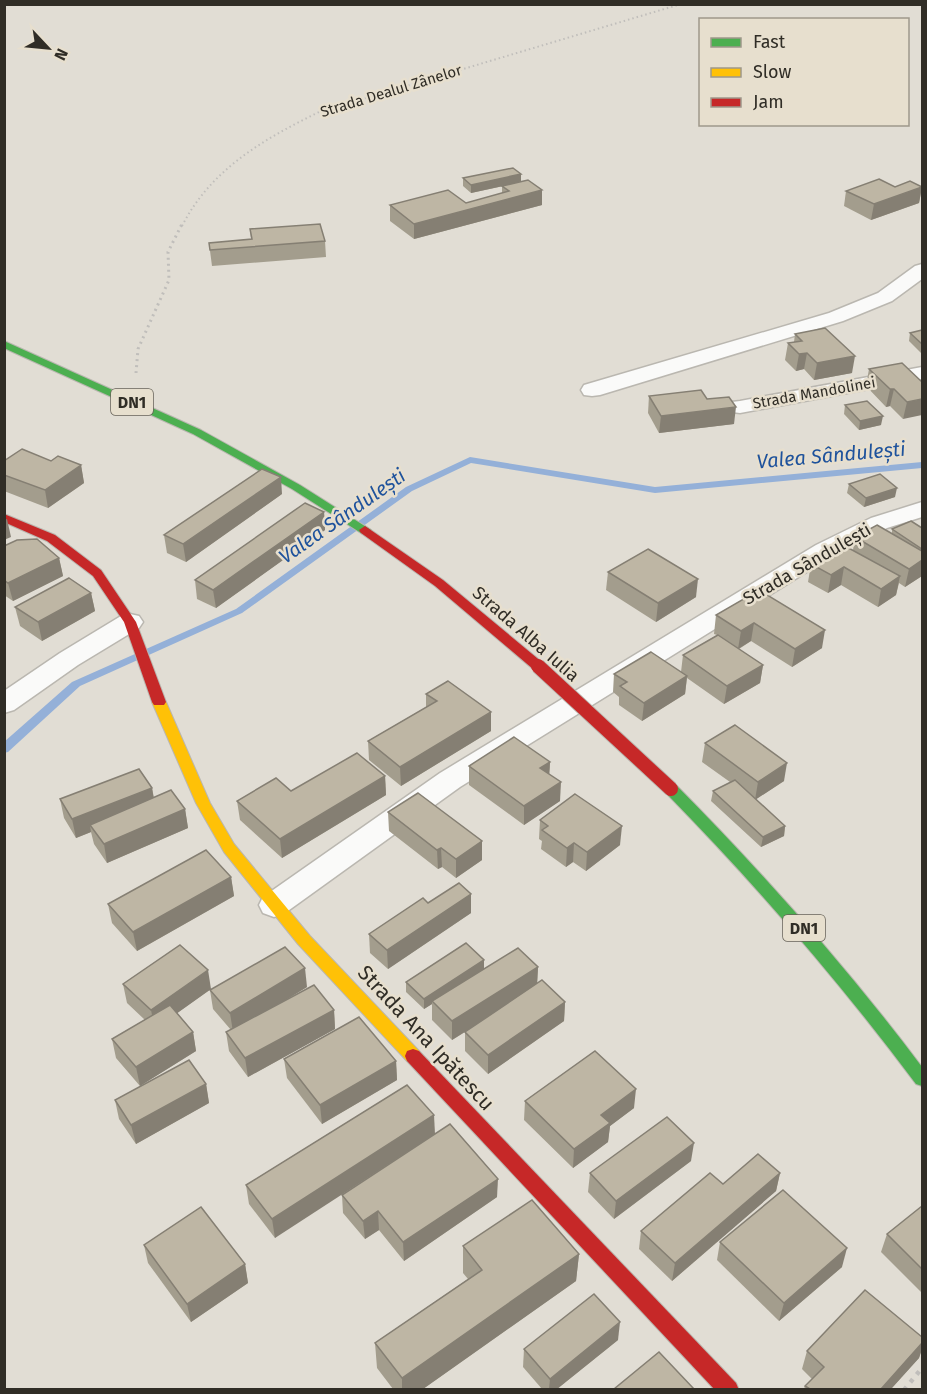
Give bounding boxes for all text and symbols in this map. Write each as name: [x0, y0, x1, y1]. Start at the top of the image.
north arrow: [18, 18, 78, 78]
legend: [699, 18, 909, 126]
text: Fast: [753, 31, 786, 53]
text: N: [50, 45, 72, 63]
street label: Strada Dealul Zânelor: [318, 61, 464, 121]
text: Slow: [753, 61, 792, 83]
text: Jam: [753, 91, 784, 113]
street label: Strada Mandolinei: [751, 373, 877, 413]
road number: DN1: [111, 389, 153, 415]
water label: Valea Sândulești: [756, 437, 907, 474]
water label: Valea Sândulești: [274, 463, 411, 569]
street label: Strada Sândulești: [739, 518, 875, 610]
street label: Strada Alba Iulia: [468, 582, 584, 686]
road number: DN1: [783, 915, 825, 941]
street label: Strada Ana Ipătescu: [352, 960, 500, 1116]

